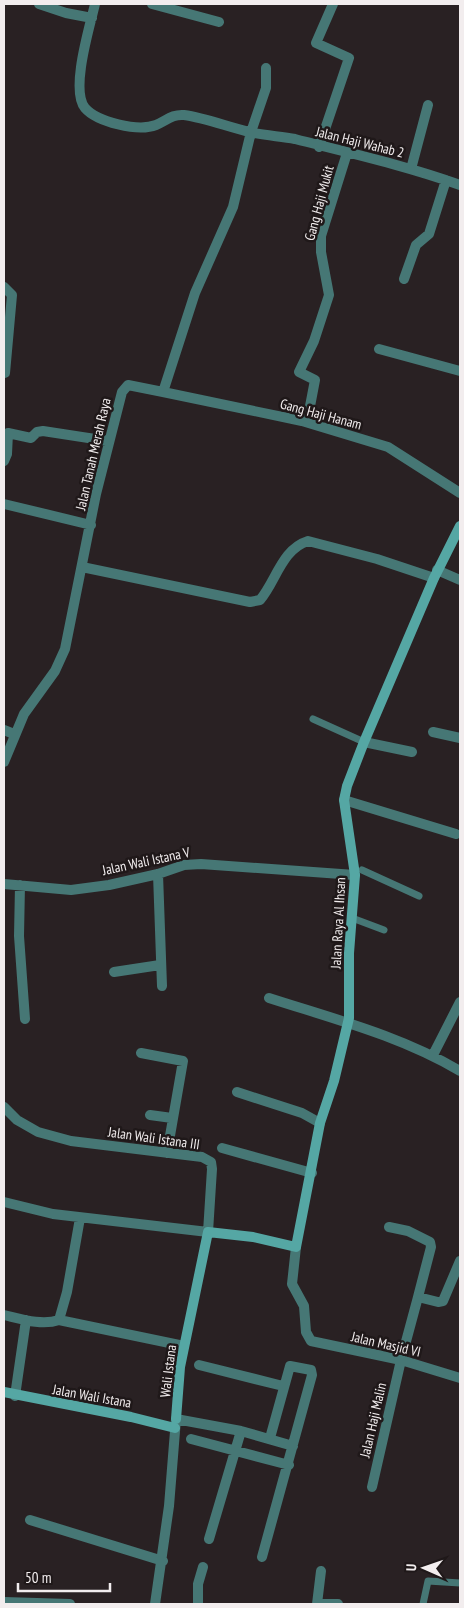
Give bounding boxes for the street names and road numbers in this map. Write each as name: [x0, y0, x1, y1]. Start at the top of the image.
street label: Jalan Haji Wahab 2: [313, 122, 406, 162]
street label: Gang Haji Mukit: [300, 163, 338, 243]
street label: Gang Haji Hanam: [278, 394, 364, 434]
street label: Jalan Tanah Merah Raya: [71, 396, 115, 513]
street label: Jalan Wali Istana V: [100, 843, 192, 879]
street label: Jalan Raya Al Ihsan: [327, 877, 349, 970]
street label: Jalan Wali Istana III: [106, 1123, 201, 1153]
street label: Jalan Masjid VI: [349, 1327, 422, 1361]
street label: Wali Istana: [156, 1344, 180, 1398]
street label: Jalan Wali Istana: [50, 1380, 133, 1412]
street label: Jalan Haji Malin: [355, 1381, 390, 1460]

